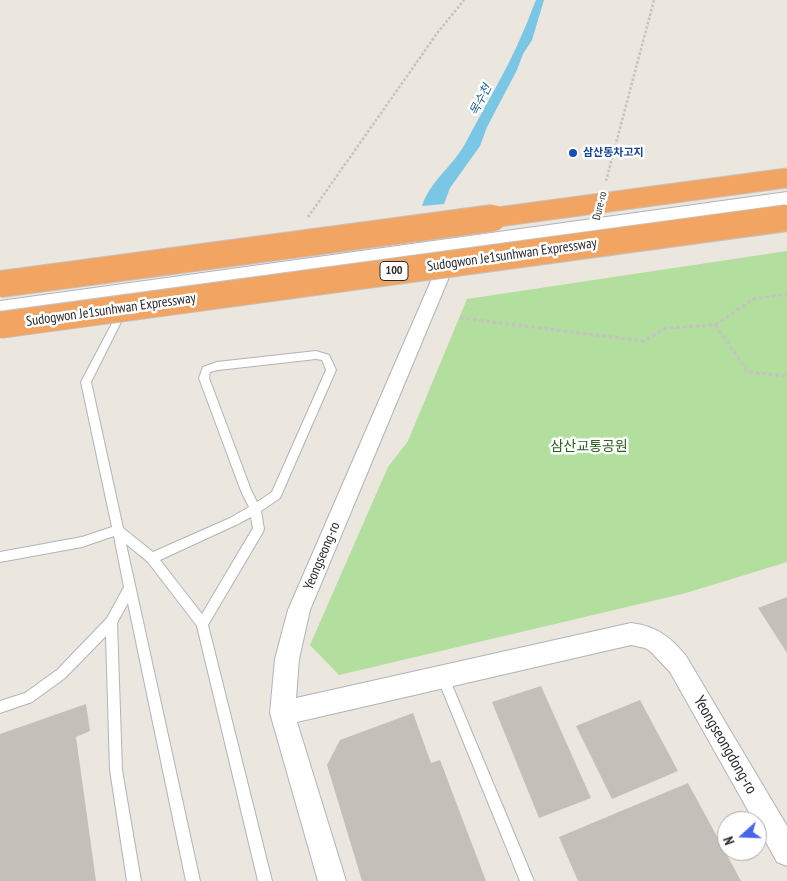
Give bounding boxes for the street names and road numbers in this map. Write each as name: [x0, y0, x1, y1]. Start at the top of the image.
street label: Dure-ro: [590, 190, 610, 222]
street label: Sudogwon Je1sunhwan Expressway: [426, 235, 598, 275]
road number: 100: [380, 262, 408, 280]
street label: Sudogwon Je1sunhwan Expressway: [25, 290, 197, 330]
street label: Yeongseong-ro: [300, 520, 344, 592]
street label: Yeongseongdong-ro: [689, 693, 761, 797]

